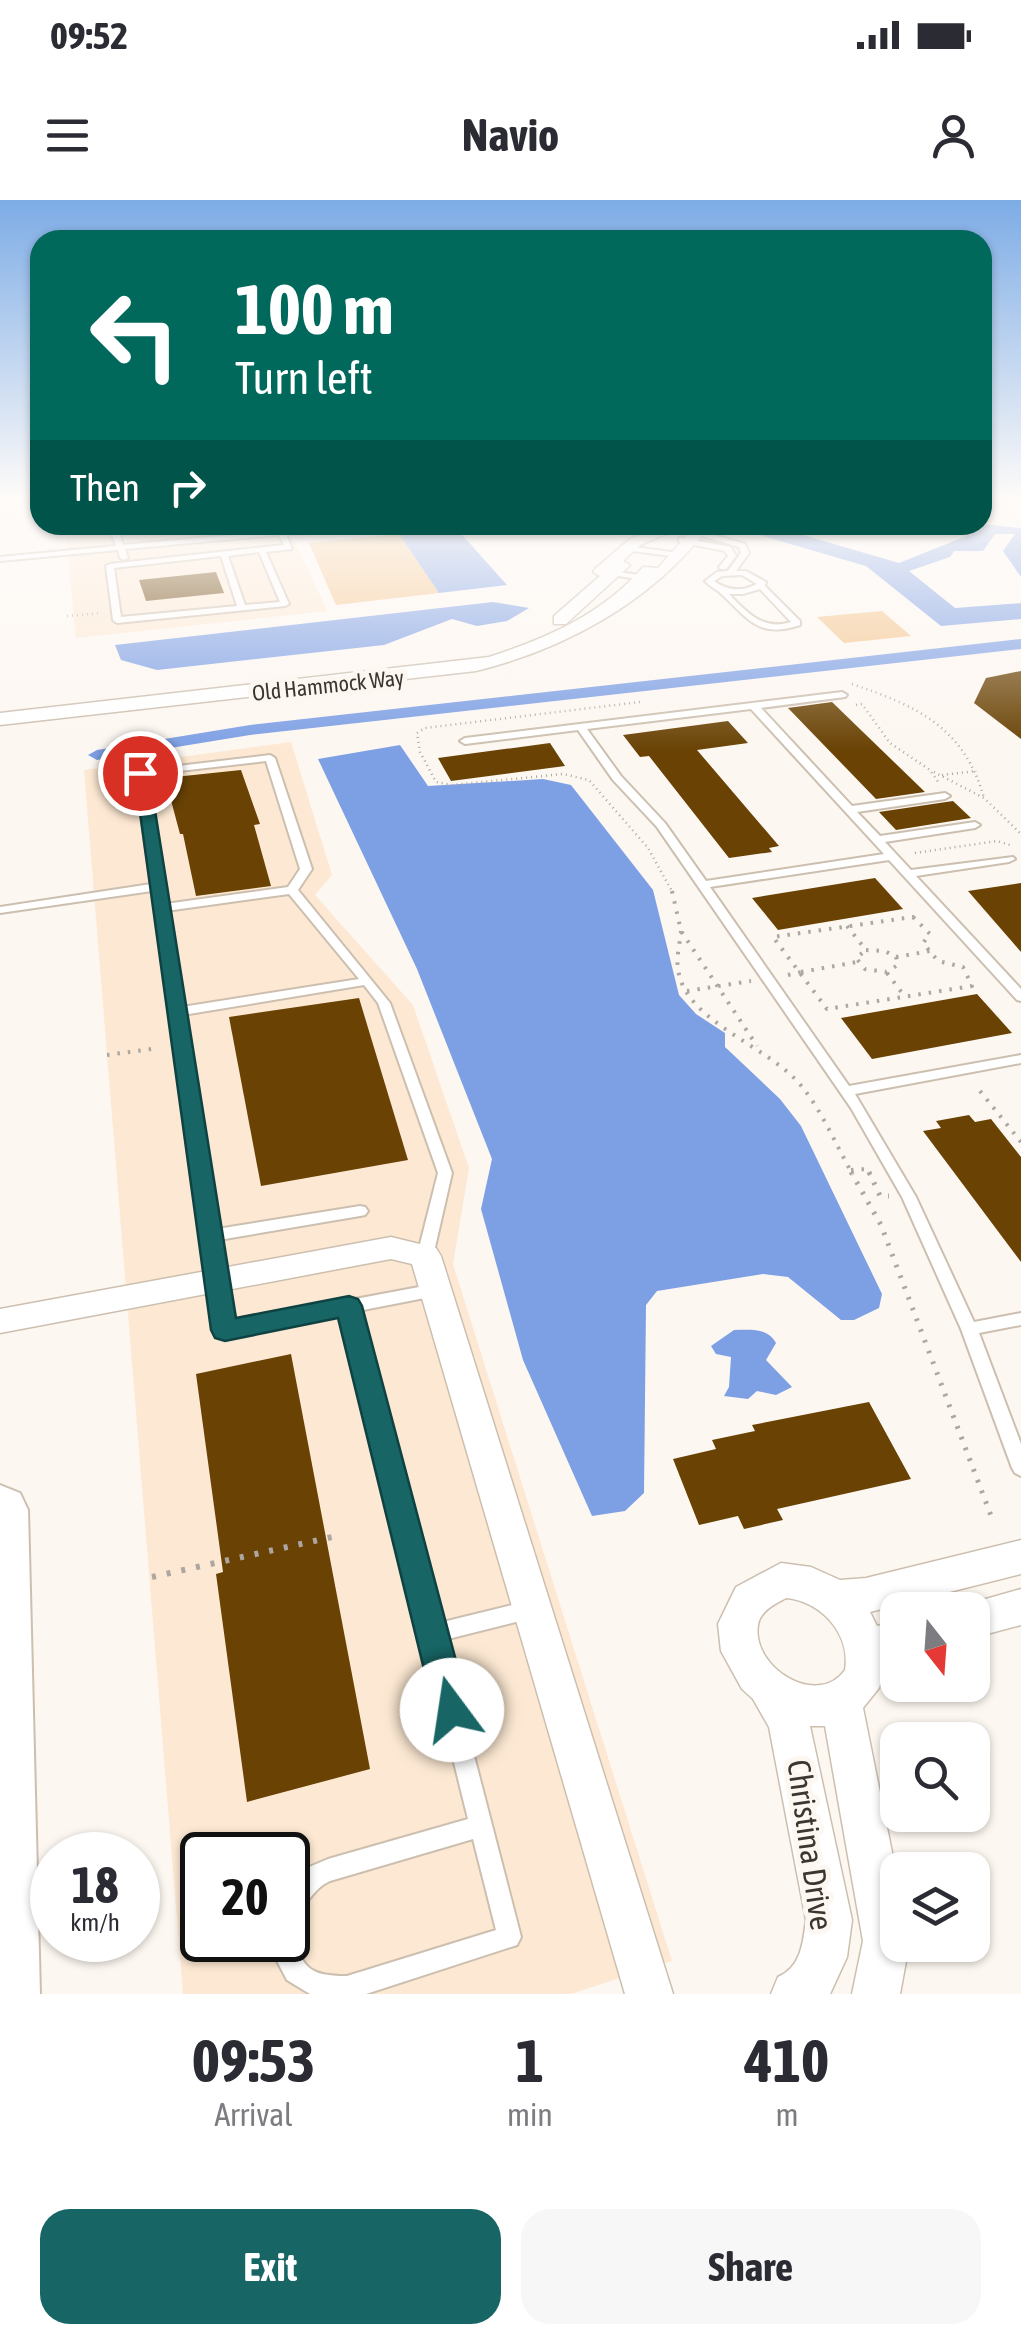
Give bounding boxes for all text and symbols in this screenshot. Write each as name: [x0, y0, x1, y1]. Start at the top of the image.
text: 09:52: [50, 14, 128, 57]
icon: menu: [40, 108, 95, 163]
icon: person: [926, 108, 981, 163]
text: Navio: [462, 109, 559, 161]
text: 100 m: [235, 269, 394, 349]
icon: left: [70, 270, 200, 400]
text: Turn left: [235, 352, 373, 404]
icon: right: [160, 460, 215, 515]
text: Then: [70, 466, 140, 509]
street label: Old Hammock Way: [251, 664, 405, 706]
pin: [98, 731, 183, 816]
icon: arrive: [113, 746, 168, 801]
north arrow: [880, 1592, 990, 1702]
map controls: [880, 1592, 990, 1962]
position arrow: [400, 1658, 504, 1762]
button: search: [880, 1722, 990, 1832]
street label: Christina Drive: [780, 1757, 841, 1932]
speed limit sign: 20: [180, 1832, 310, 1962]
button: layers: [880, 1852, 990, 1962]
text: 18: [71, 1856, 118, 1914]
text: km/h: [70, 1908, 120, 1936]
text: 09:53: [192, 2026, 315, 2095]
text: 1: [516, 2026, 544, 2095]
text: 410: [745, 2026, 829, 2095]
text: Arrival: [214, 2096, 293, 2133]
text: min: [507, 2096, 553, 2133]
text: m: [775, 2096, 798, 2133]
button: Exit: [40, 2209, 501, 2324]
button: Share: [521, 2209, 981, 2324]

